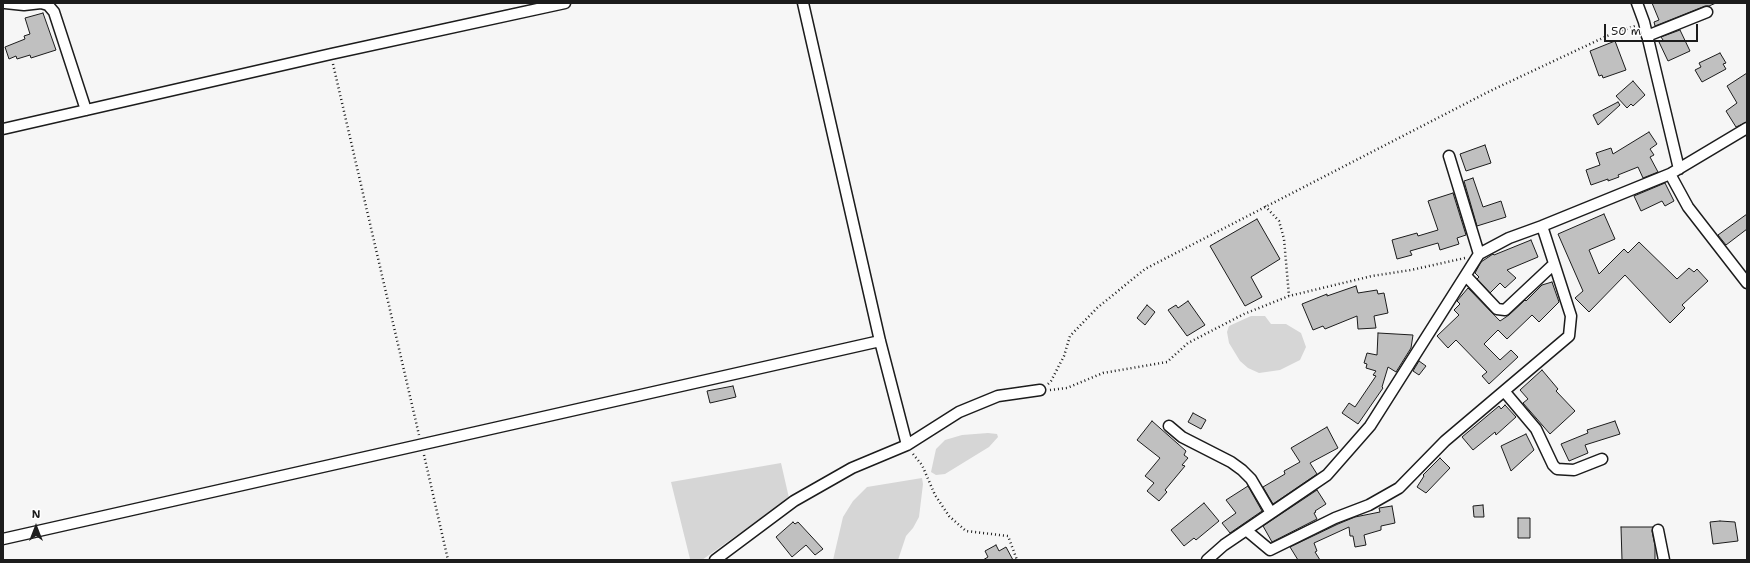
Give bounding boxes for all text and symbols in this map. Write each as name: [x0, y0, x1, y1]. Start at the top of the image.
scale bar: [1606, 16, 1700, 42]
text: 50 m: [1611, 23, 1641, 39]
north arrow: [16, 507, 56, 547]
text: N: [32, 507, 40, 522]

